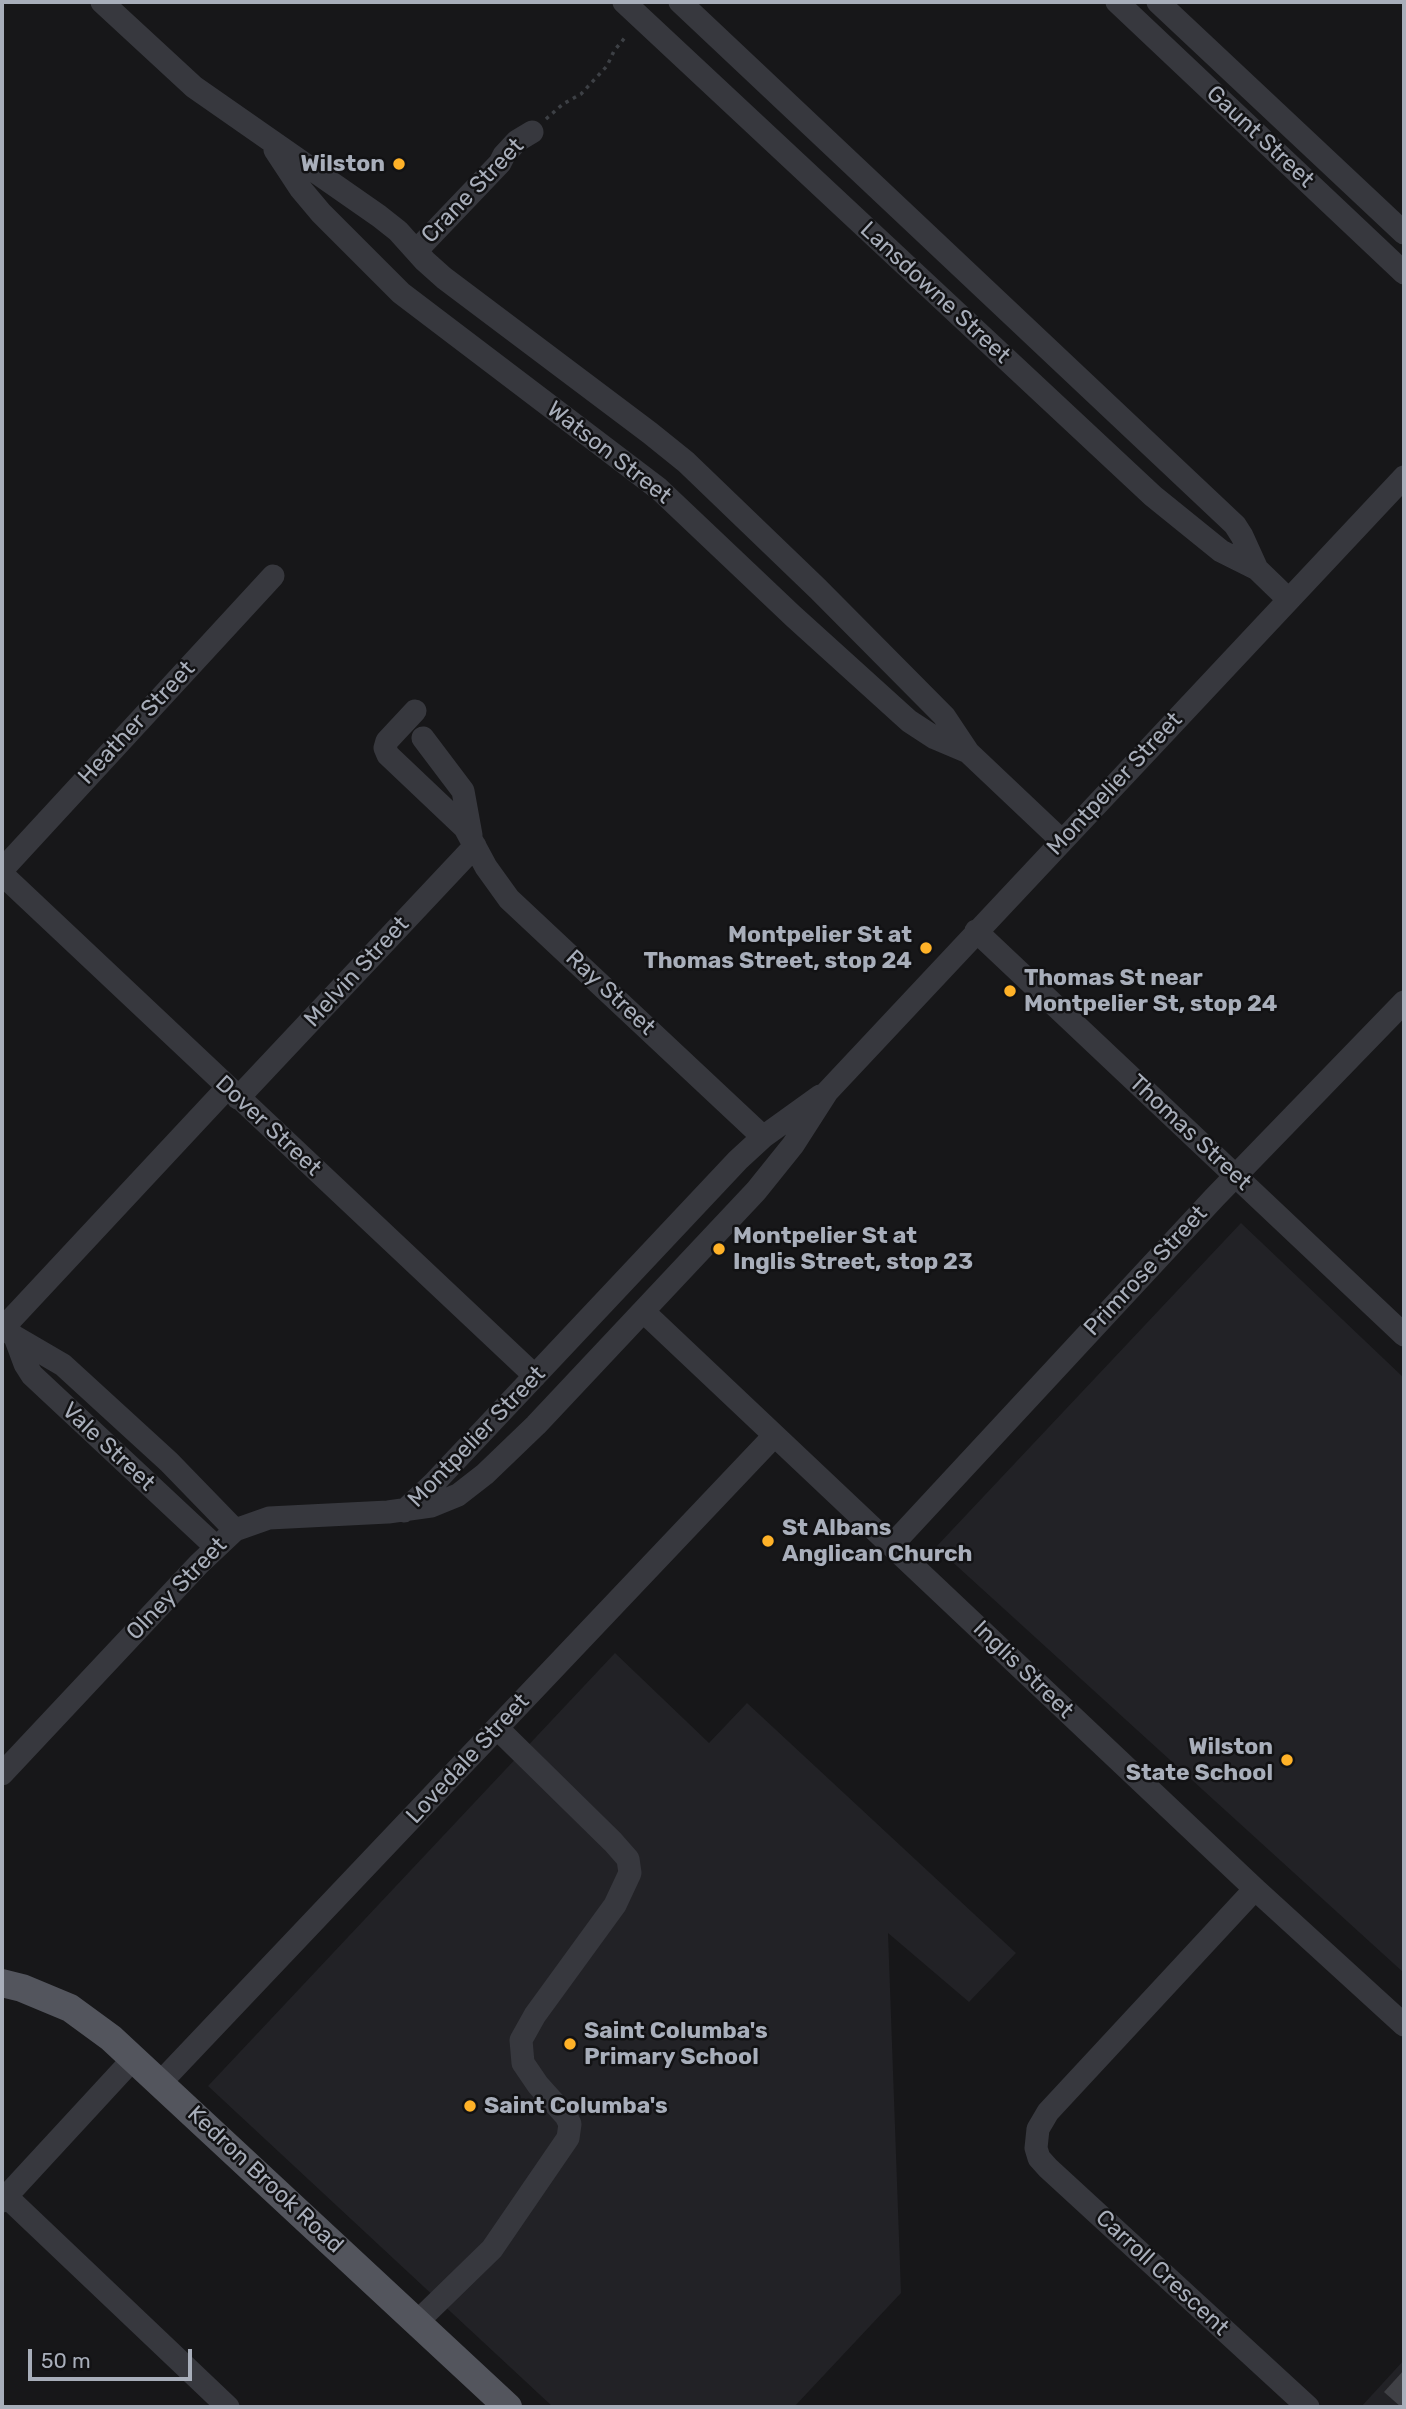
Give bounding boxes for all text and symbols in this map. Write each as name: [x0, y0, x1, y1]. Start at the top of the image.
street label: Gaunt Street: [1200, 80, 1320, 194]
street label: Crane Street: [416, 133, 530, 249]
place label: Wilston: [300, 150, 385, 178]
marker: Wilston: [391, 156, 407, 172]
street label: Lansdowne Street: [854, 216, 1016, 370]
street label: Watson Street: [541, 396, 677, 510]
street label: Heather Street: [73, 656, 201, 790]
street label: Montpelier Street: [1042, 707, 1188, 861]
street label: Melvin Street: [299, 911, 415, 1033]
place label: Montpelier St at Thomas Street, stop 24: [644, 921, 912, 975]
marker: Montpelier St at Thomas Street, stop 24: [918, 940, 934, 956]
street label: Ray Street: [560, 945, 660, 1041]
place label: Thomas St near Montpelier St, stop 24: [1024, 964, 1278, 1018]
marker: Thomas St near Montpelier St, stop 24: [1002, 983, 1018, 999]
street label: Thomas Street: [1123, 1069, 1257, 1197]
street label: Dover Street: [209, 1070, 327, 1182]
street label: Primrose Street: [1079, 1200, 1213, 1342]
place label: Montpelier St at Inglis Street, stop 23: [733, 1222, 973, 1276]
marker: Montpelier St at Inglis Street, stop 23: [711, 1241, 727, 1257]
street label: Montpelier Street: [403, 1361, 551, 1513]
street label: Vale Street: [56, 1397, 160, 1497]
place label: St Albans Anglican Church: [782, 1514, 973, 1568]
street label: Olney Street: [121, 1532, 233, 1646]
marker: St Albans Anglican Church: [760, 1533, 776, 1549]
street label: Inglis Street: [967, 1615, 1079, 1725]
street label: Lovedale Street: [401, 1688, 535, 1830]
place label: Wilston State School: [1126, 1733, 1273, 1787]
marker: Wilston State School: [1279, 1752, 1295, 1768]
place label: Saint Columba's Primary School: [584, 2017, 768, 2071]
marker: Saint Columba's Primary School: [562, 2036, 578, 2052]
place label: Saint Columba's: [484, 2092, 668, 2120]
marker: Saint Columba's: [462, 2098, 478, 2114]
street label: Kedron Brook Road: [181, 2101, 349, 2259]
street label: Carroll Crescent: [1090, 2204, 1234, 2342]
scale bar: [32, 2336, 196, 2380]
text: 50 m: [41, 2348, 91, 2373]

